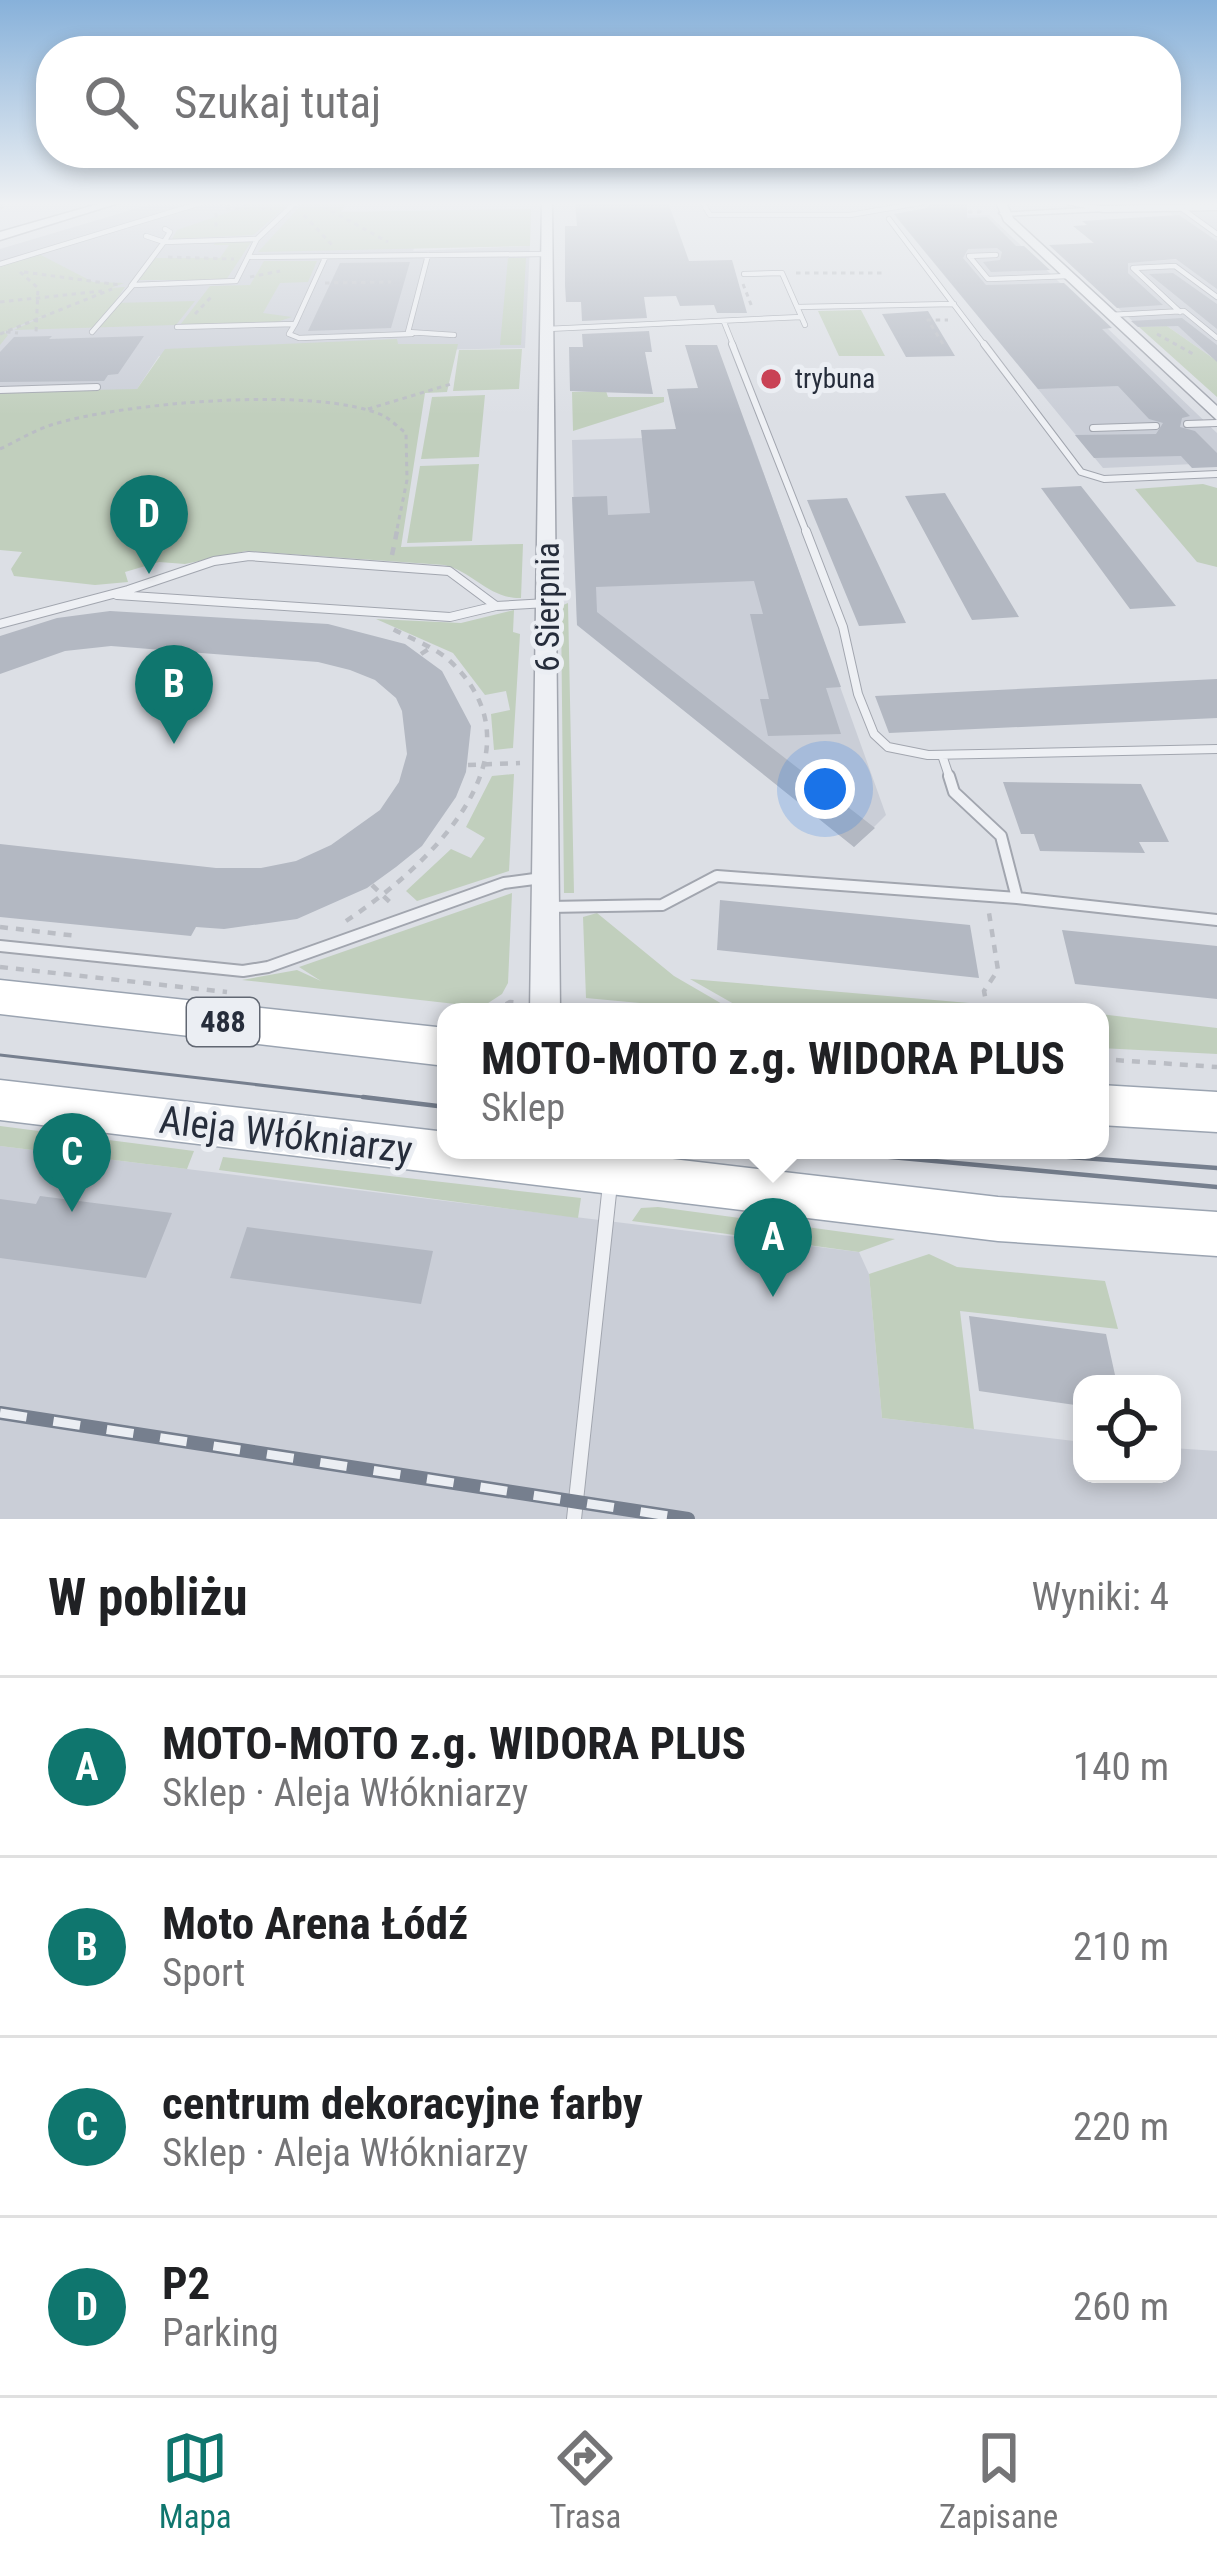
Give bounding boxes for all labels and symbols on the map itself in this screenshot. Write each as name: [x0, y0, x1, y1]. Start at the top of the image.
place label: trybuna: [795, 363, 875, 395]
marker: trybuna: [758, 366, 784, 392]
pin: D: [110, 475, 188, 574]
street label: 6 Sierpnia: [528, 542, 567, 672]
pin: B: [135, 645, 213, 744]
your location: [795, 759, 855, 819]
road number: 488: [187, 998, 259, 1046]
street label: Aleja Włókniarzy: [157, 1097, 415, 1173]
pin: C: [33, 1113, 111, 1212]
pin: A: [734, 1198, 812, 1297]

